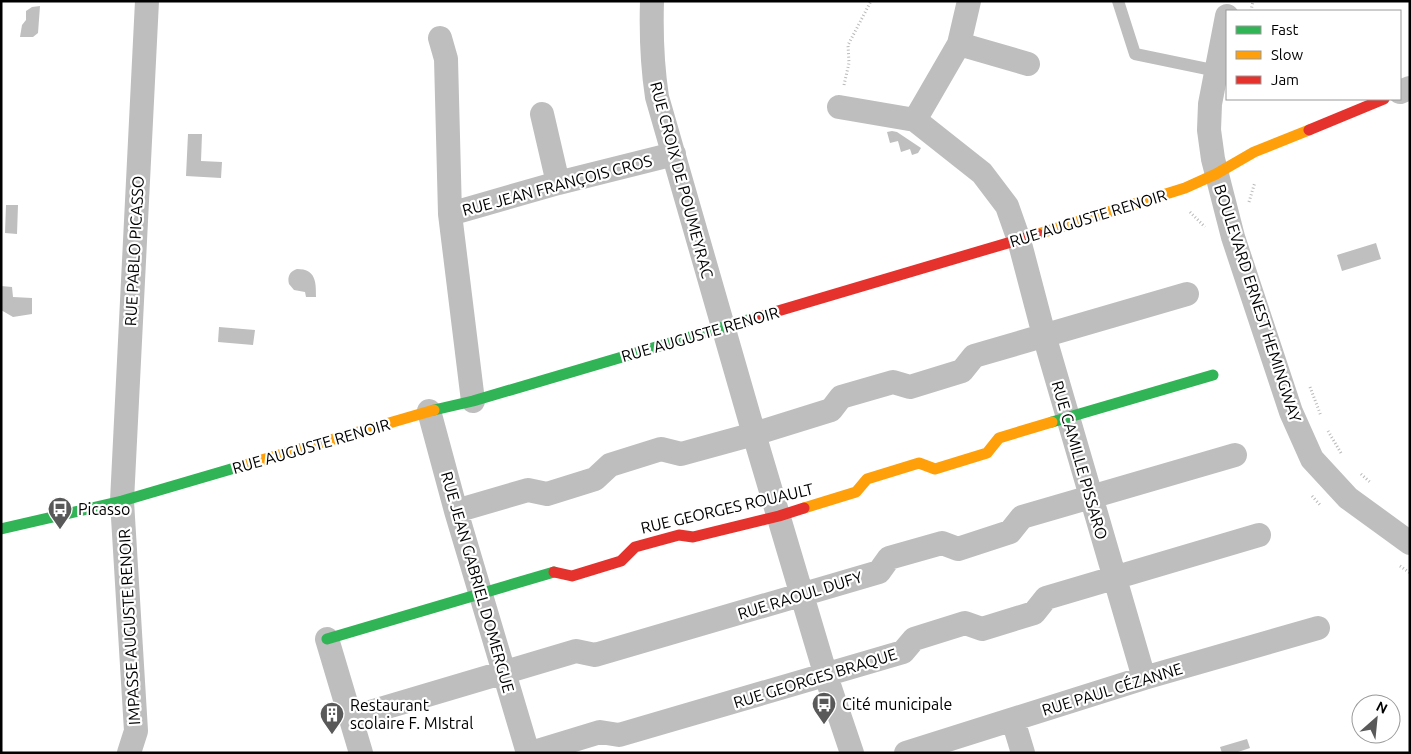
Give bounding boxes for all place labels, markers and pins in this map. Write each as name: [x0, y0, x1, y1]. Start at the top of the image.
bus stop icon: Picasso: [47, 496, 73, 530]
place label: Picasso: [78, 500, 130, 518]
bus stop icon: Cité municipale: [811, 691, 837, 725]
place label: Cité municipale: [842, 695, 952, 713]
place label: Restaurant scolaire F. MIstral: [350, 696, 473, 732]
building icon: Restaurant scolaire F. MIstral: [319, 701, 345, 735]

